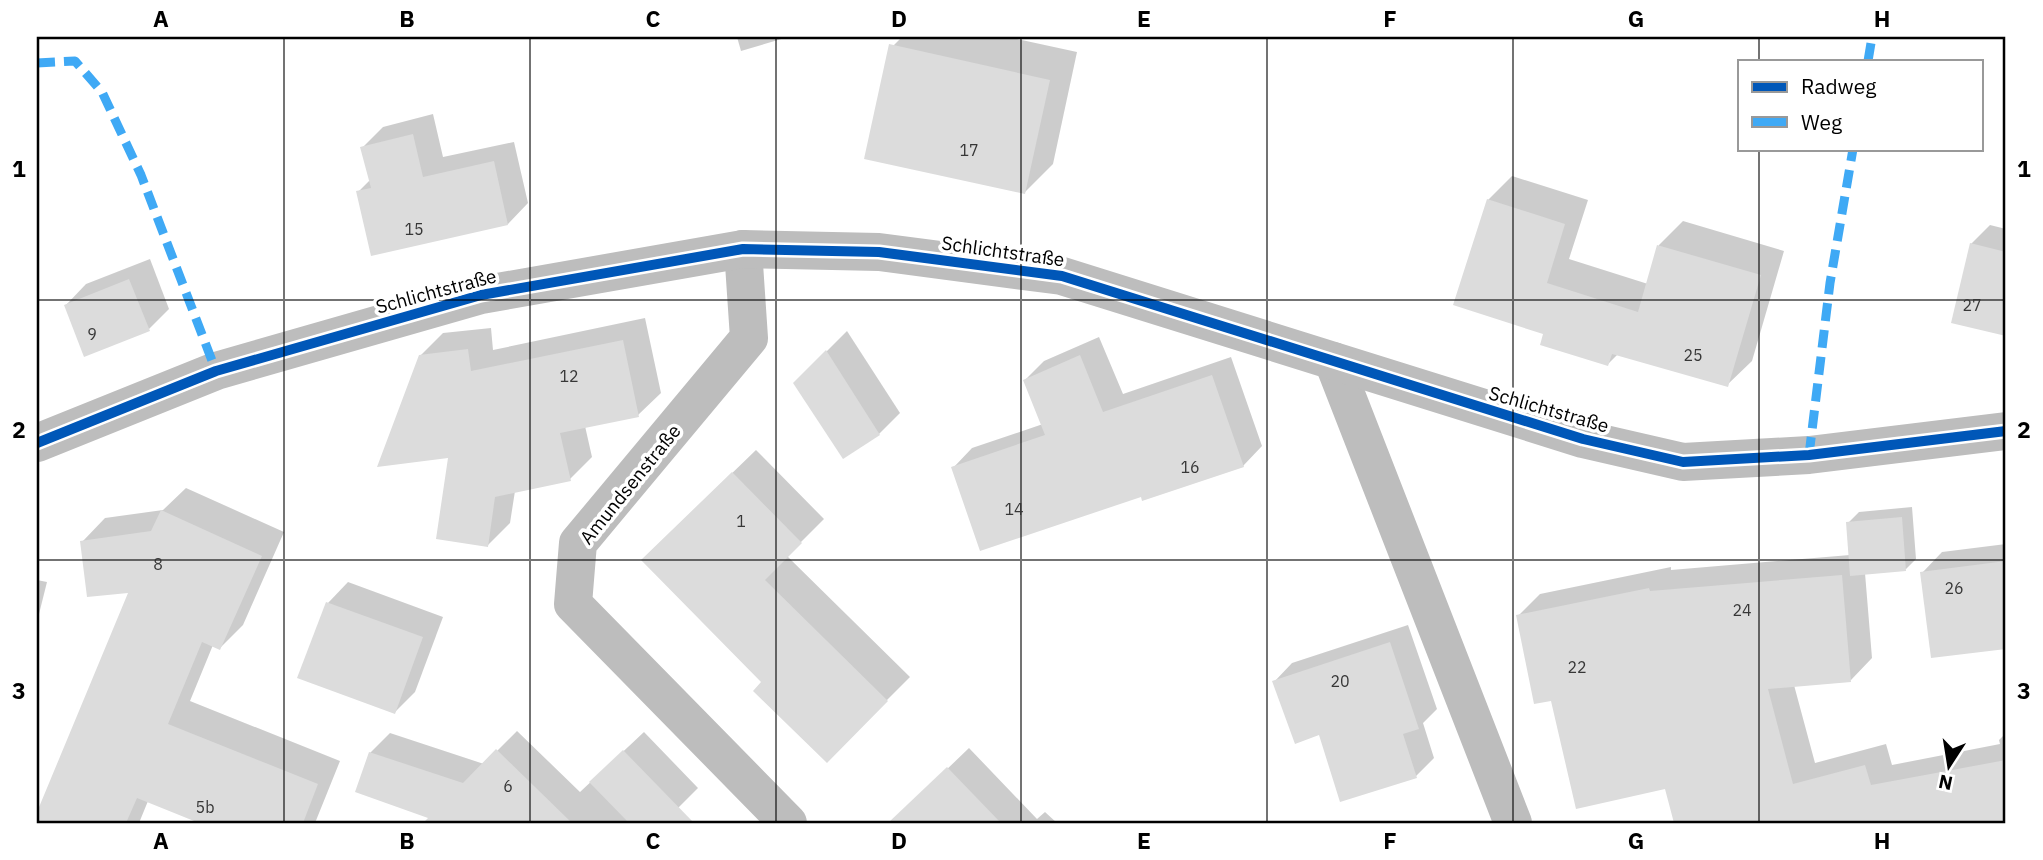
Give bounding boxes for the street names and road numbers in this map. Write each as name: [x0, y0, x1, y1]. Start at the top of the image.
street label: Schlichtstraße: [940, 231, 1066, 271]
street label: Schlichtstraße: [373, 263, 499, 319]
street label: Schlichtstraße: [1486, 380, 1612, 438]
street label: Amundsenstraße: [574, 419, 686, 549]

